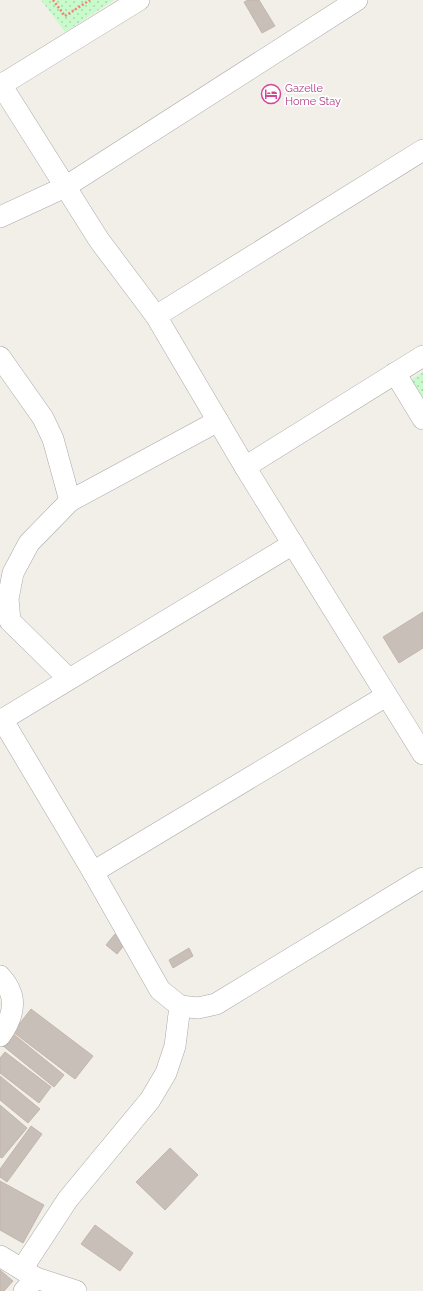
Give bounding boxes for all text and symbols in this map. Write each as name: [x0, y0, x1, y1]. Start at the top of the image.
place label: Gazelle Home Stay: [285, 82, 341, 108]
hotel icon: Gazelle Home Stay: [260, 83, 282, 105]

